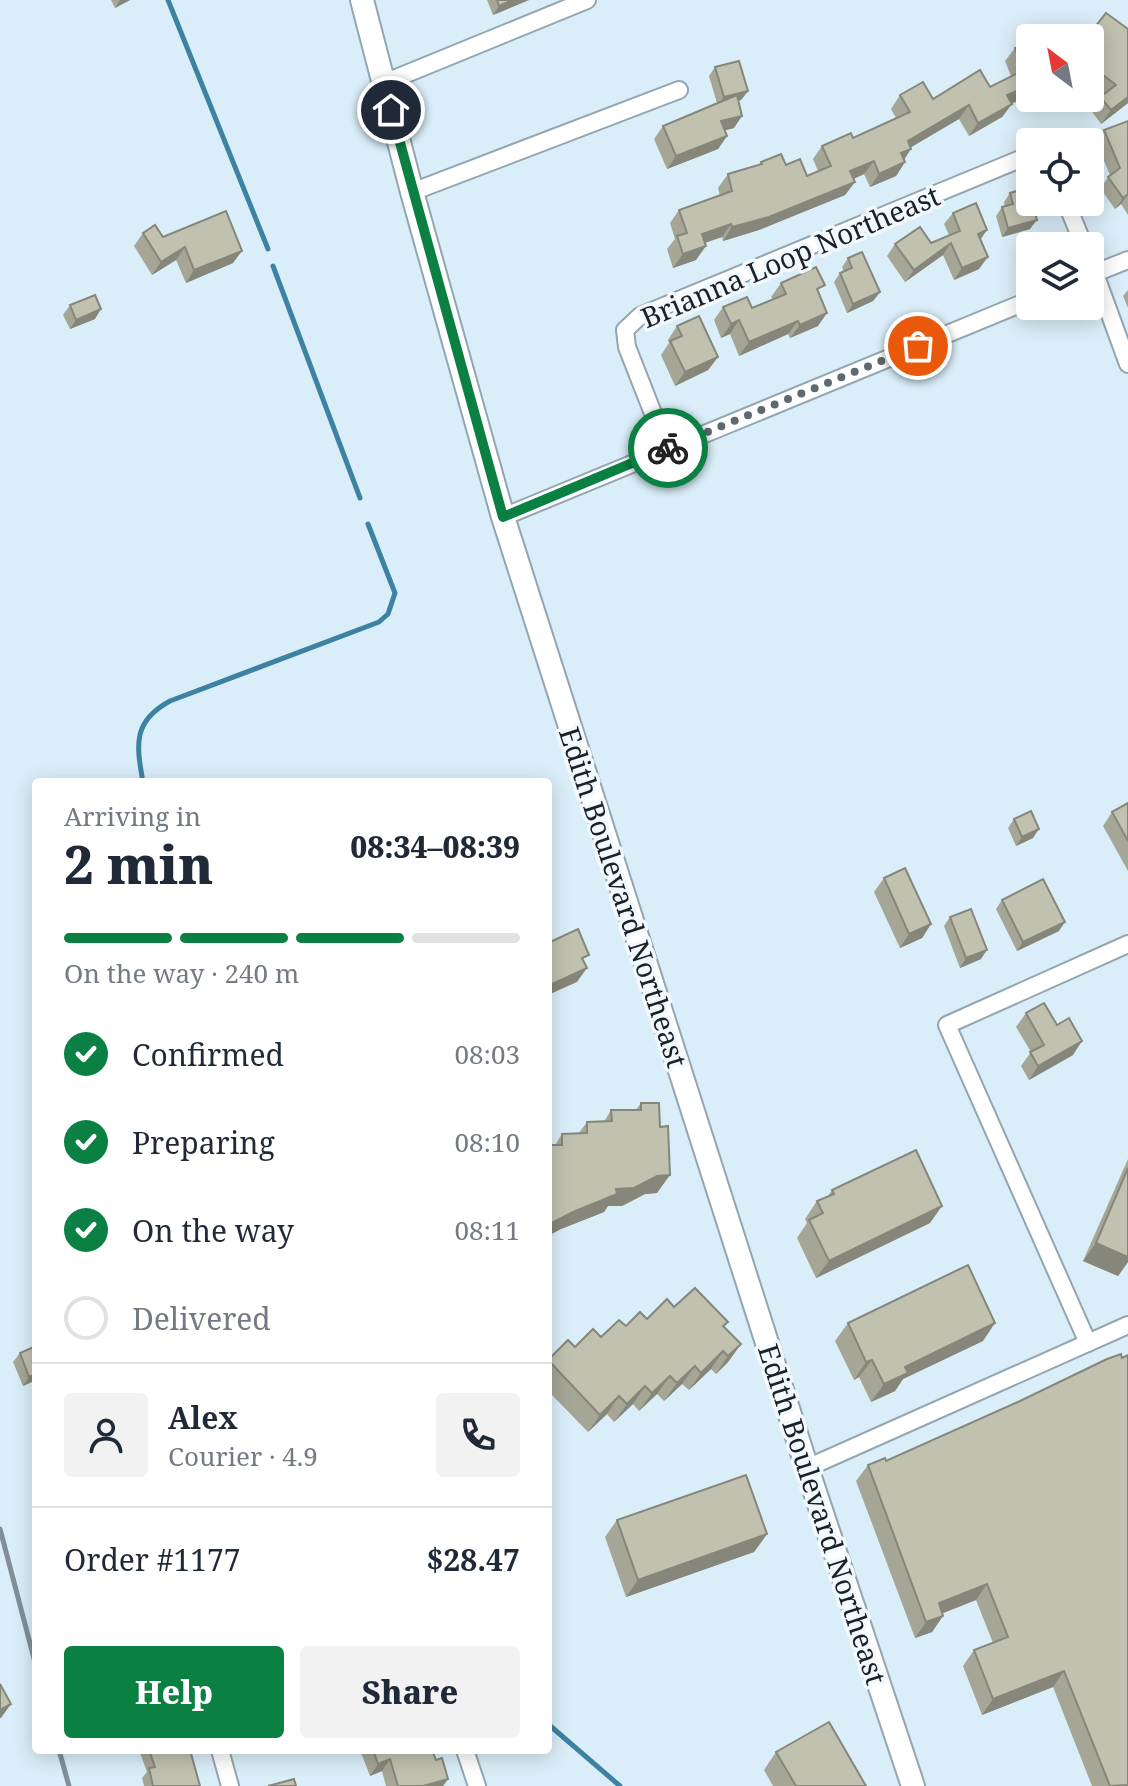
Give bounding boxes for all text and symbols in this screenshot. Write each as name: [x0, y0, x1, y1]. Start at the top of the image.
north arrow: [1016, 24, 1104, 112]
map controls: [1016, 24, 1104, 320]
pin: [357, 76, 425, 144]
icon: home: [369, 88, 413, 132]
button: locate: [1016, 128, 1104, 216]
street label: Brianna Loop Northeast: [635, 176, 945, 336]
button: layers: [1016, 232, 1104, 320]
pin: [884, 312, 952, 380]
icon: bag: [896, 324, 940, 368]
courier: [628, 408, 708, 488]
icon: bike: [646, 426, 690, 470]
street label: Edith Boulevard Northeast: [551, 722, 697, 1072]
text: Arriving in: [64, 798, 201, 834]
text: 08:34–08:39: [350, 826, 520, 867]
text: 2 min: [64, 828, 213, 899]
text: On the way · 240 m: [64, 955, 299, 991]
icon: check: [64, 1032, 108, 1076]
text: Confirmed: [132, 1034, 284, 1075]
text: 08:03: [454, 1036, 520, 1072]
icon: check: [64, 1120, 108, 1164]
text: Preparing: [132, 1122, 275, 1163]
text: 08:10: [454, 1124, 520, 1160]
icon: check: [64, 1208, 108, 1252]
text: On the way: [132, 1210, 294, 1251]
text: 08:11: [454, 1212, 520, 1248]
text: Delivered: [132, 1298, 271, 1339]
street label: Edith Boulevard Northeast: [750, 1339, 896, 1689]
button: person: [64, 1393, 148, 1477]
button: phone: [436, 1393, 520, 1477]
text: Alex: [168, 1397, 238, 1438]
text: Courier · 4.9: [168, 1438, 318, 1474]
text: Order #1177: [64, 1539, 241, 1580]
text: $28.47: [426, 1539, 520, 1580]
button: Help: [64, 1646, 284, 1738]
button: Share: [300, 1646, 520, 1738]

